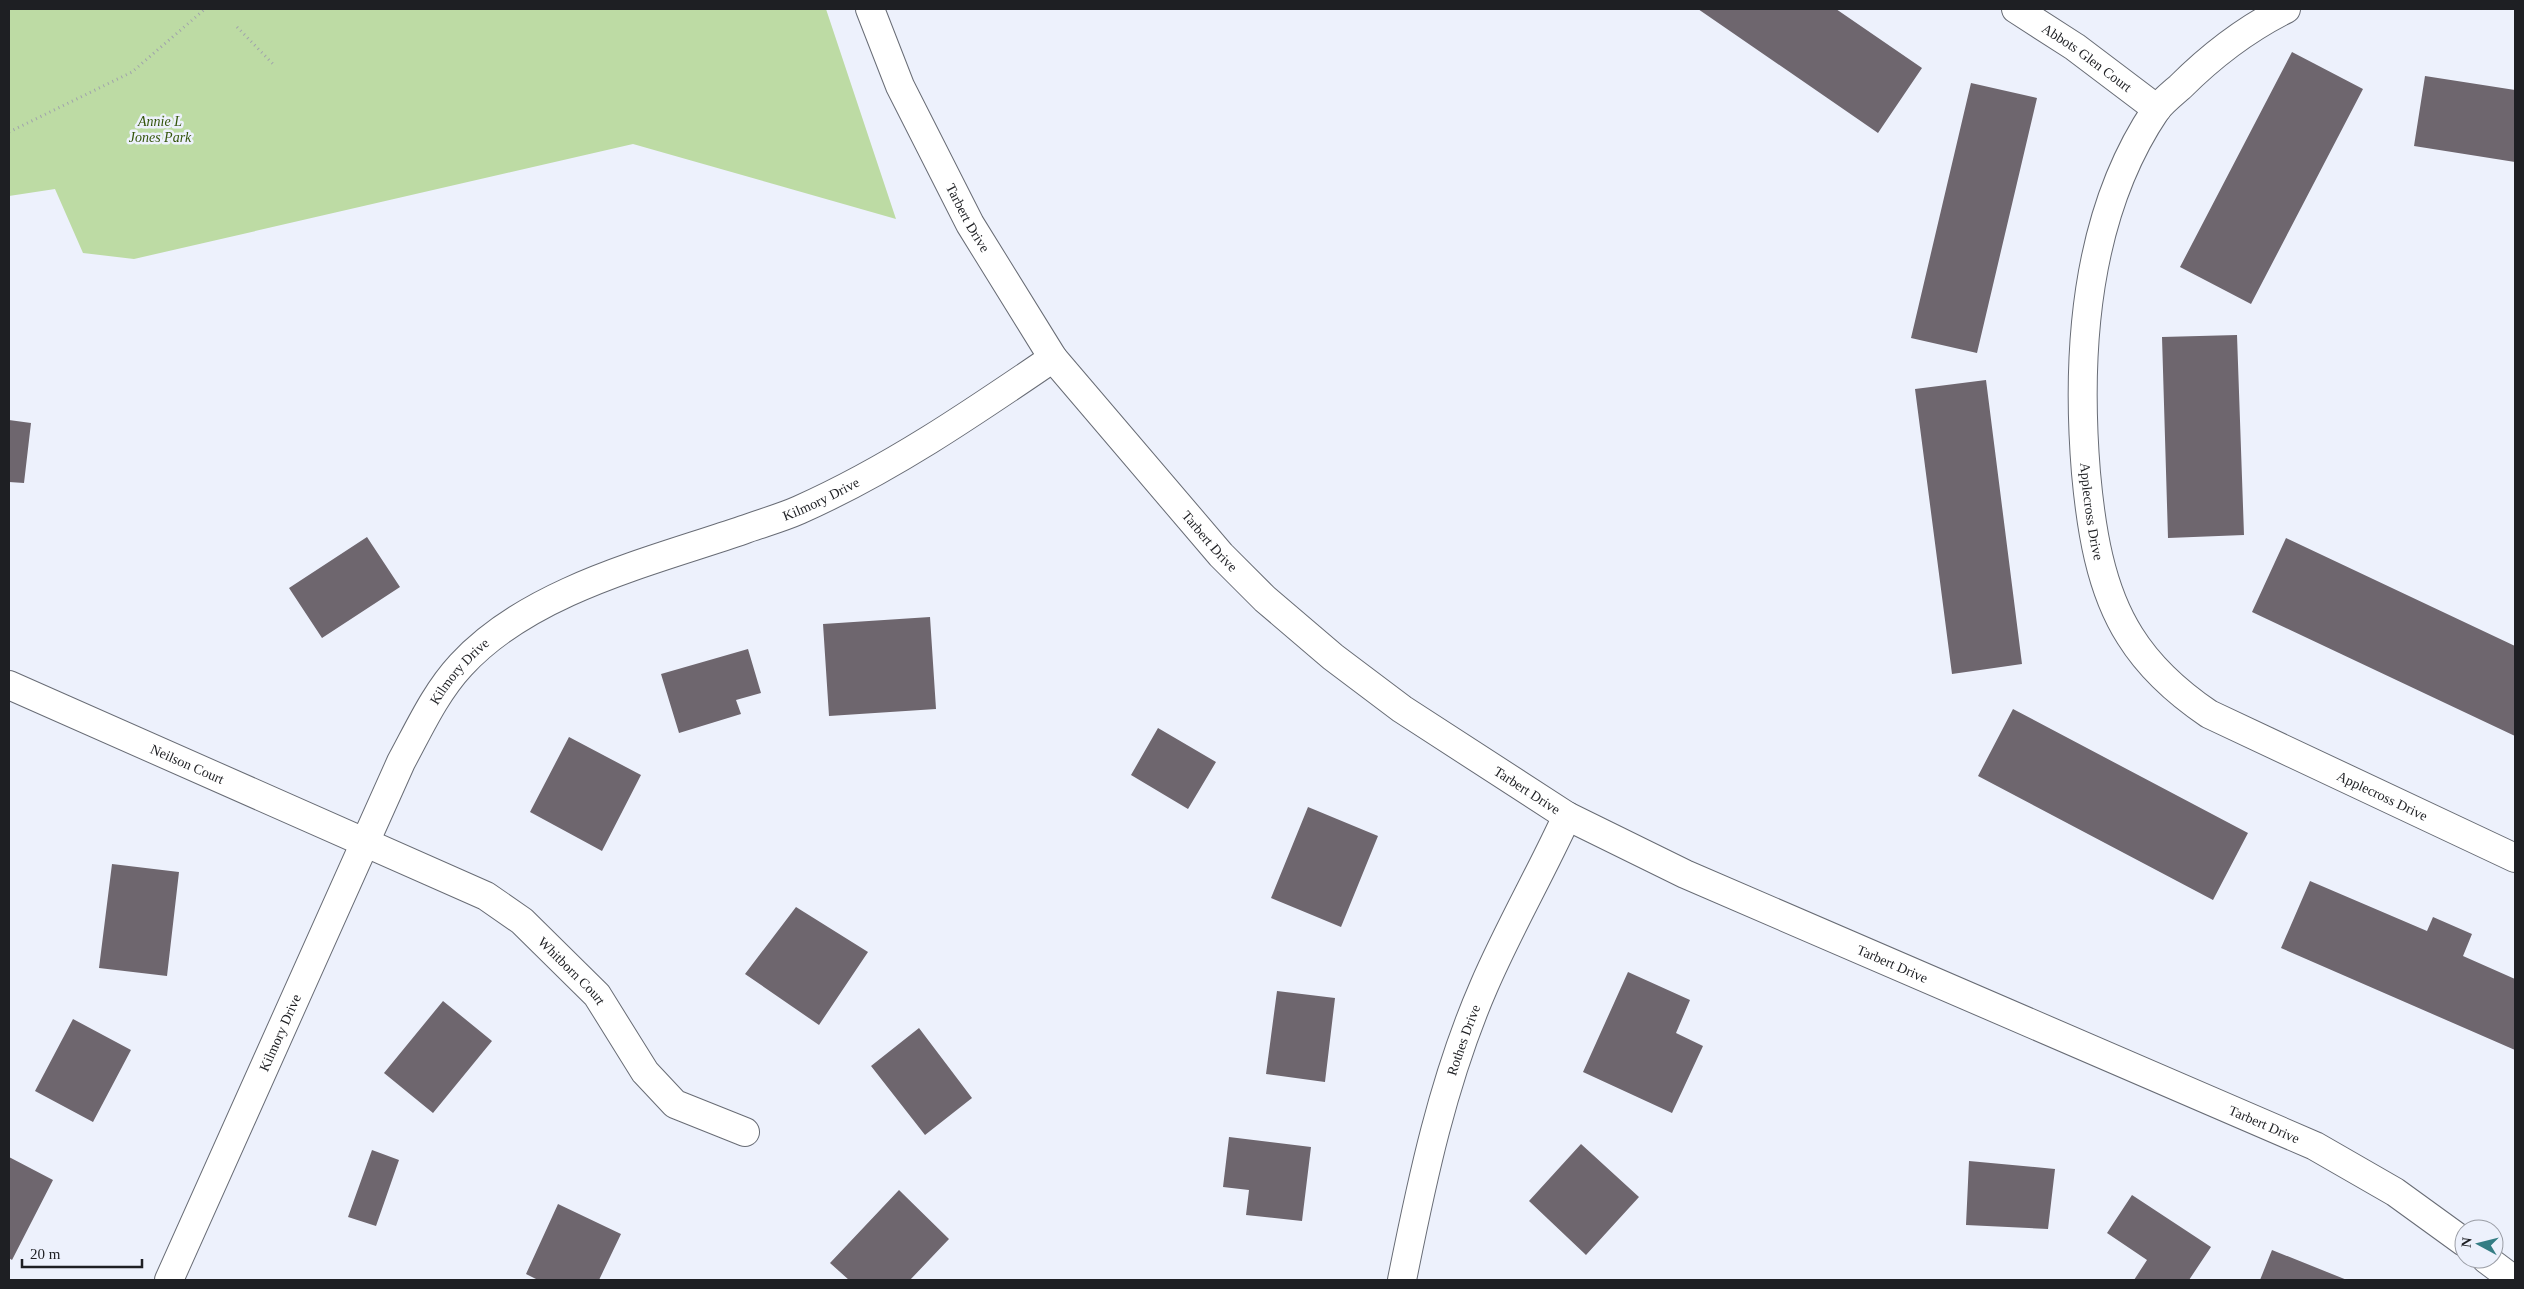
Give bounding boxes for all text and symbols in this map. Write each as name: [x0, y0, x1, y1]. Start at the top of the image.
street label: Abbots Glen Court: [2039, 21, 2134, 95]
park label: Annie L Jones Park: [129, 114, 192, 145]
street label: Tarbert Drive: [943, 181, 993, 255]
street label: Applecross Drive: [2077, 462, 2106, 562]
street label: Kilmory Drive: [781, 475, 862, 524]
street label: Tarbert Drive: [1179, 508, 1240, 575]
street label: Kilmory Drive: [427, 635, 492, 707]
street label: Neilson Court: [148, 742, 226, 787]
street label: Tarbert Drive: [1491, 764, 1563, 817]
street label: Applecross Drive: [2334, 768, 2430, 824]
street label: Whitborn Court: [535, 934, 608, 1008]
street label: Tarbert Drive: [1855, 942, 1930, 986]
street label: Kilmory Drive: [256, 992, 304, 1074]
street label: Rothes Drive: [1444, 1002, 1483, 1077]
street label: Tarbert Drive: [2226, 1103, 2302, 1146]
north arrow: [2454, 1219, 2504, 1269]
scale bar: [22, 1236, 142, 1268]
text: N: [2459, 1237, 2475, 1248]
text: 20 m: [30, 1246, 61, 1262]

